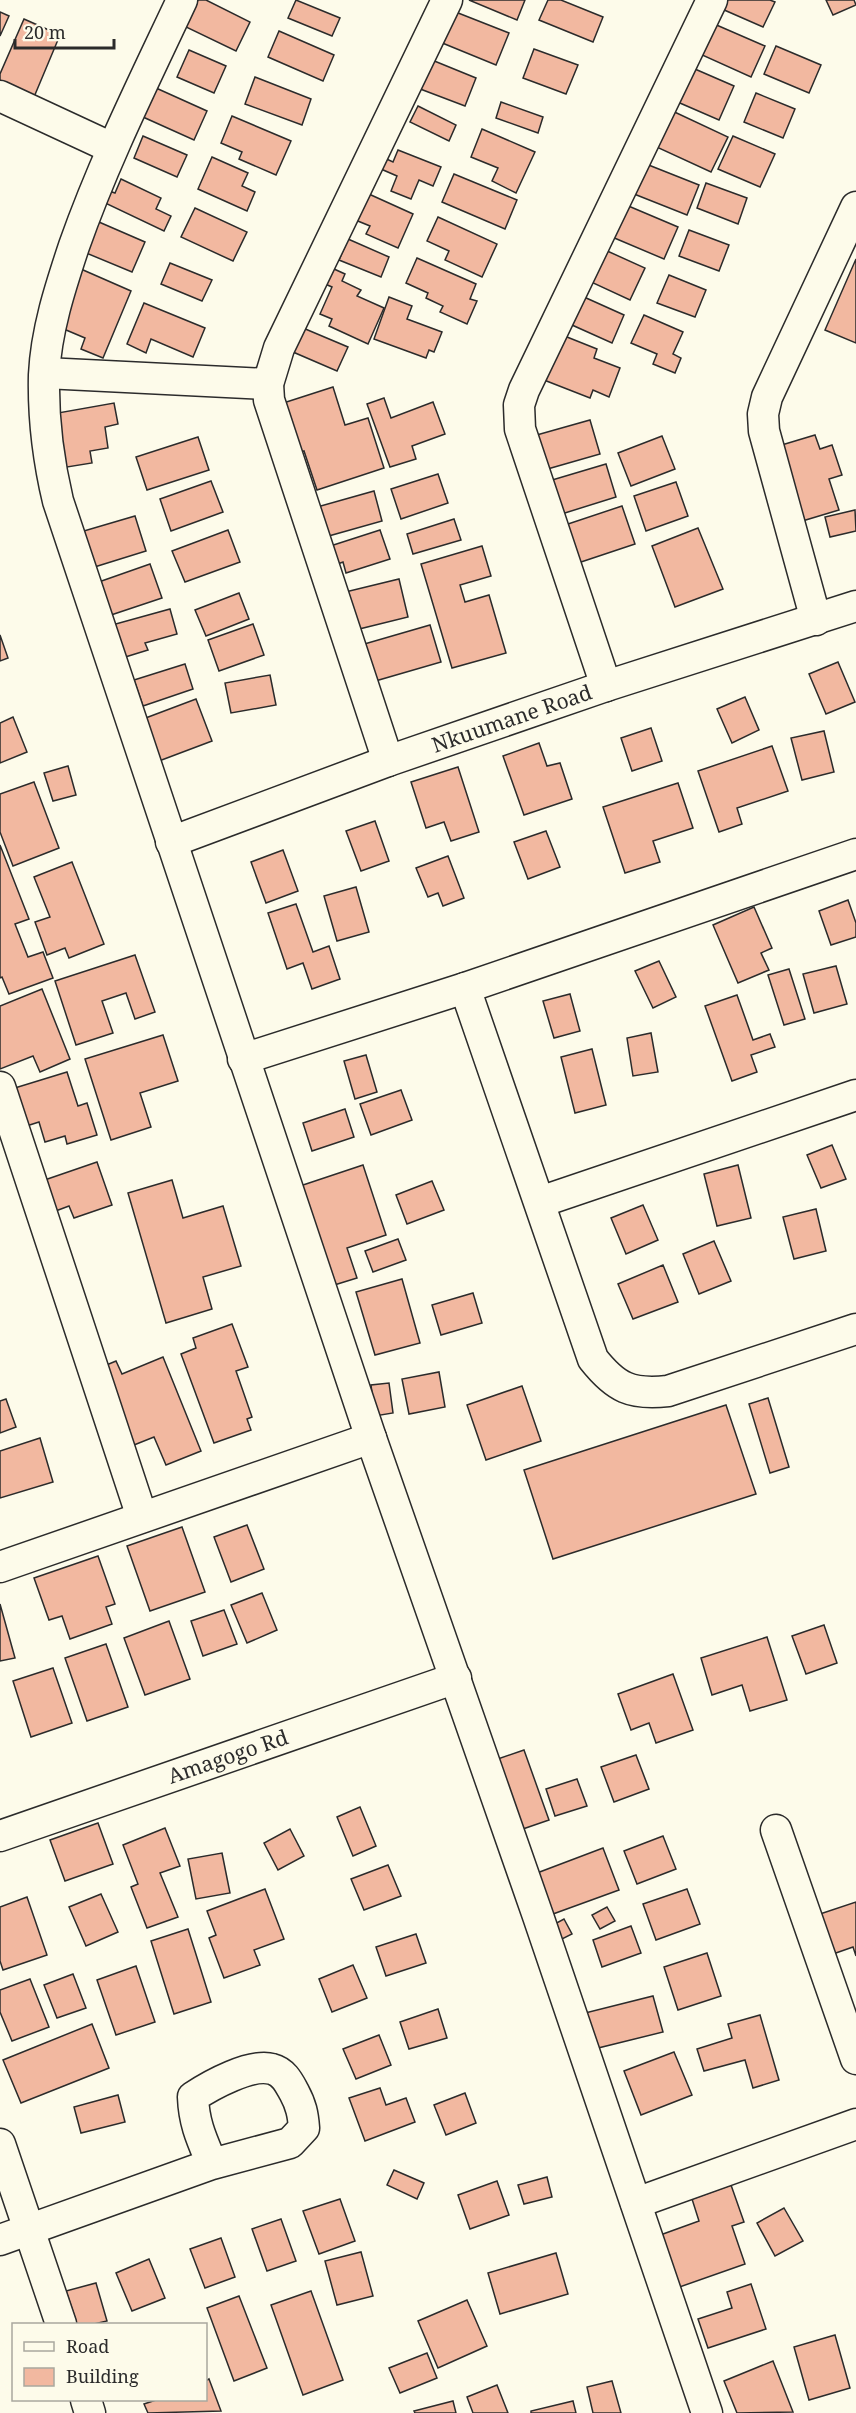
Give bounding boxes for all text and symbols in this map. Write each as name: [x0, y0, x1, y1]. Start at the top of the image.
scale bar: [15, 12, 114, 50]
text: 20 m: [24, 20, 66, 44]
street label: Nkuumane Road: [428, 678, 596, 759]
street label: Amagogo Rd: [164, 1722, 292, 1790]
legend: [12, 2323, 207, 2401]
text: Road: [66, 2334, 109, 2358]
text: Building: [66, 2364, 139, 2388]

